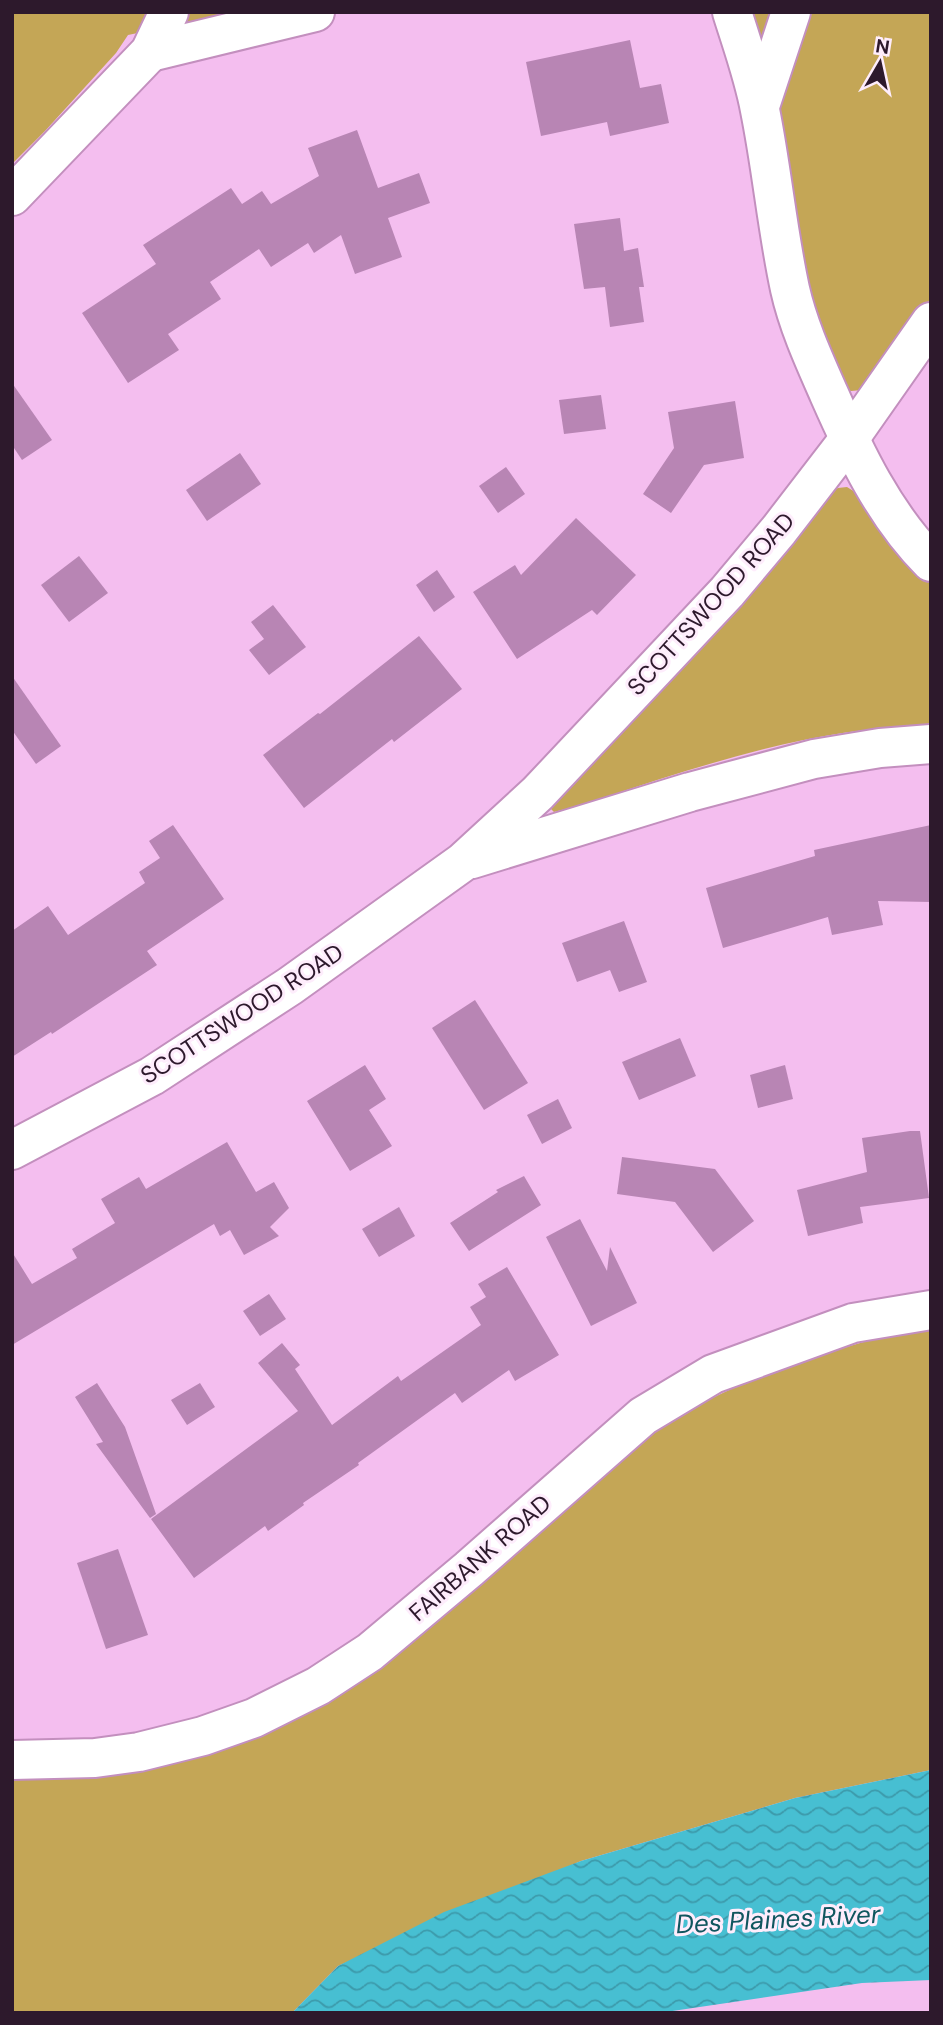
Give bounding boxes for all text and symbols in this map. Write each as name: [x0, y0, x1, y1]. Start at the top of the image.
north arrow: [845, 28, 915, 98]
text: N: [874, 33, 891, 60]
street label: SCOTTSWOOD ROAD: [620, 506, 801, 702]
street label: SCOTTSWOOD ROAD: [134, 936, 349, 1091]
street label: FAIRBANK ROAD: [402, 1487, 557, 1628]
water label: Des Plaines River: [675, 1897, 883, 1941]

